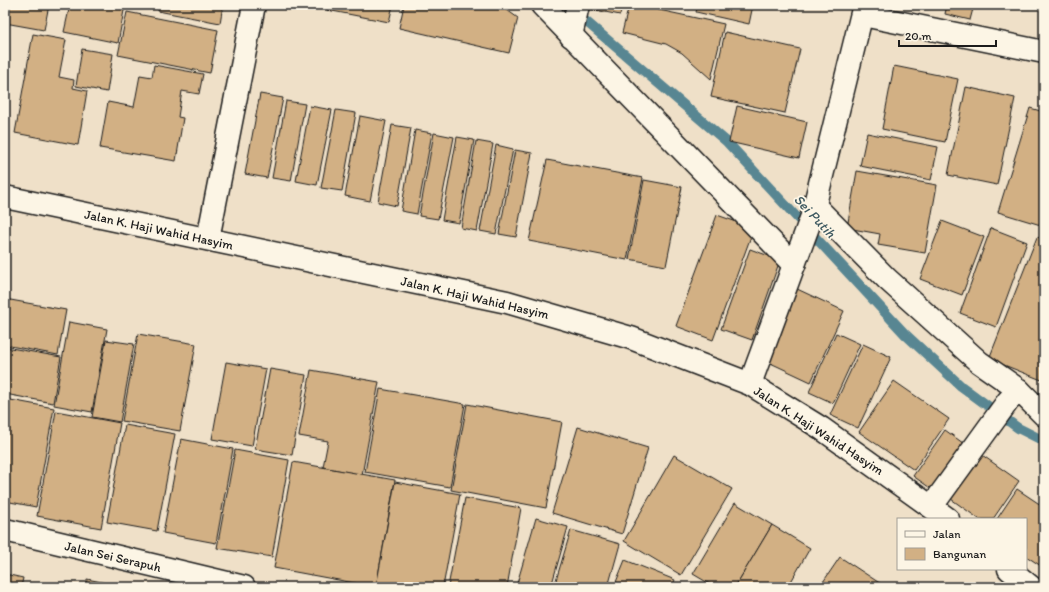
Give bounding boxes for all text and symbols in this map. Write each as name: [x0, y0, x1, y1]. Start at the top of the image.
scale bar: [899, 22, 996, 48]
text: 20 m: [905, 29, 932, 43]
water label: Sei Putih: [790, 191, 840, 242]
street label: Jalan K. Haji Wahid Hasyim: [83, 206, 235, 253]
street label: Jalan K. Haji Wahid Hasyim: [399, 273, 550, 322]
street label: Jalan K. Haji Wahid Hasyim: [751, 383, 886, 478]
legend: [897, 518, 1027, 570]
text: Jalan: [933, 527, 961, 541]
street label: Jalan Sei Serapuh: [63, 538, 163, 575]
text: Bangunan: [933, 547, 986, 561]

